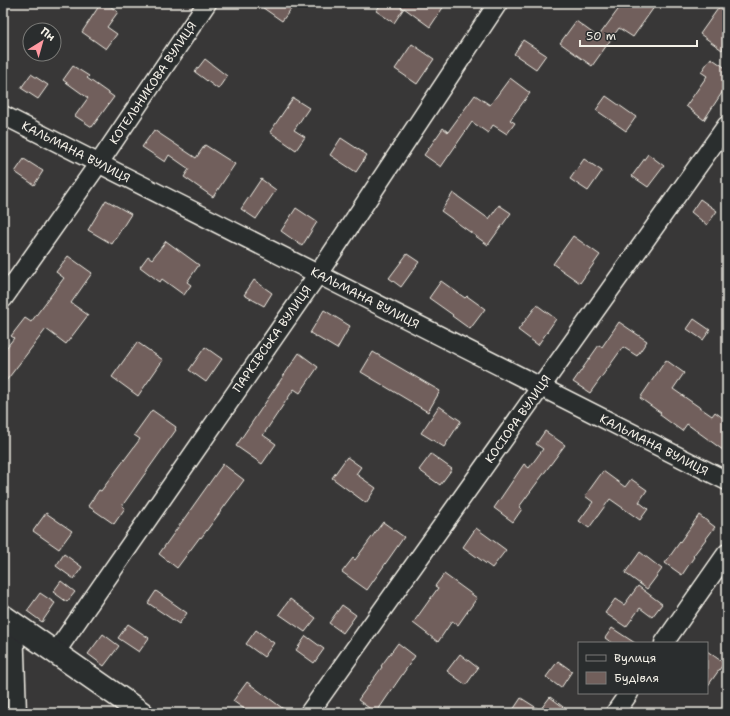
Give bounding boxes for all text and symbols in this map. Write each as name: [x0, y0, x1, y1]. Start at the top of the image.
street label: КОТЕЛЬНИКОВА ВУЛИЦЯ: [106, 18, 200, 148]
north arrow: [22, 22, 62, 62]
scale bar: [580, 22, 697, 48]
text: Пн: [37, 24, 58, 45]
text: 50 m: [586, 28, 616, 44]
street label: КАЛЬМАНА ВУЛИЦЯ: [19, 118, 133, 186]
street label: КАЛЬМАНА ВУЛИЦЯ: [308, 264, 422, 332]
street label: ПАРКІВСЬКА ВУЛИЦЯ: [229, 282, 315, 396]
street label: КОСІОРА ВУЛИЦЯ: [482, 372, 554, 466]
street label: КАЛЬМАНА ВУЛИЦЯ: [597, 411, 711, 479]
legend: [578, 642, 708, 694]
text: Вулиця: [614, 650, 656, 666]
text: Будівля: [614, 670, 659, 686]

